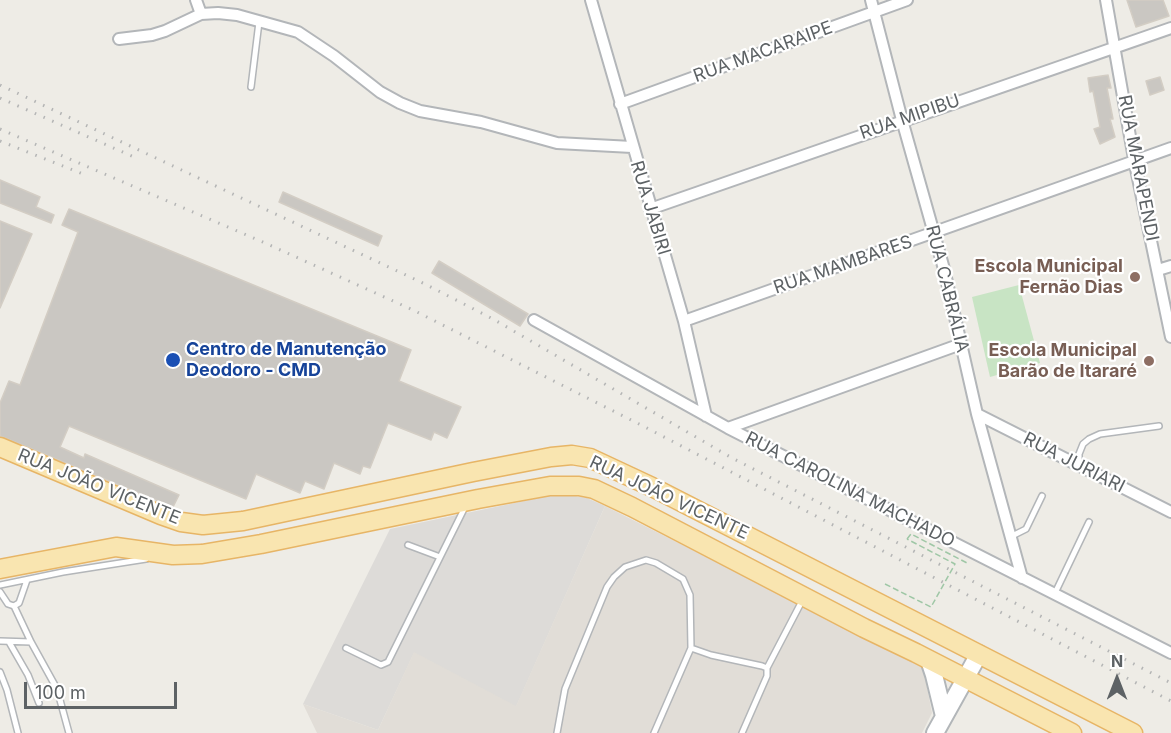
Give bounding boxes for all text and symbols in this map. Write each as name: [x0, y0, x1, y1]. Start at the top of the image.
street label: RUA MACARAIPE: [690, 17, 836, 87]
street label: RUA MIPIBU: [857, 90, 963, 144]
street label: RUA MARAPENDI: [1113, 93, 1163, 243]
street label: RUA JABIRI: [625, 158, 675, 258]
street label: RUA CABRÁLIA: [921, 223, 973, 355]
street label: RUA MAMBARES: [771, 231, 915, 299]
place label: Escola Municipal Fernão Dias: [974, 256, 1123, 298]
marker: Escola Municipal Fernão Dias: [1128, 270, 1142, 284]
place label: Centro de Manutenção Deodoro - CMD: [186, 339, 387, 382]
place label: Escola Municipal Barão de Itararé: [988, 340, 1137, 382]
marker: Centro de Manutenção Deodoro - CMD: [164, 351, 182, 369]
marker: Escola Municipal Barão de Itararé: [1142, 354, 1156, 368]
street label: RUA CAROLINA MACHADO: [742, 428, 958, 552]
street label: RUA JURIARI: [1020, 428, 1128, 498]
street label: RUA JOÃO VICENTE: [15, 445, 183, 529]
street label: RUA JOÃO VICENTE: [586, 452, 752, 544]
north arrow: [1087, 649, 1147, 709]
text: N: [1111, 651, 1123, 671]
scale bar: [27, 670, 180, 708]
text: 100 m: [35, 682, 86, 703]

